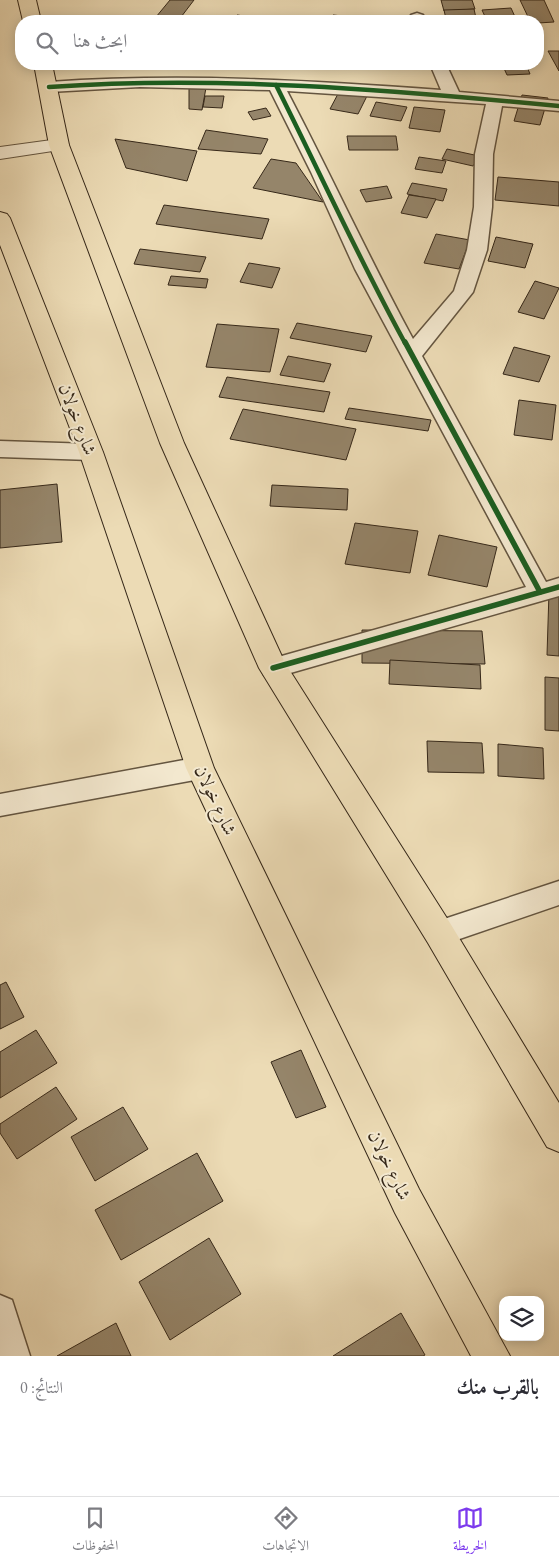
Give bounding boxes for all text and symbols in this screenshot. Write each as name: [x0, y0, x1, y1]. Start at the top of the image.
search box: [15, 15, 544, 70]
text: ابحث هنا: [73, 28, 127, 53]
icon: search: [33, 29, 61, 57]
street label: شارع خولان: [50, 380, 102, 459]
street label: شارع خولان: [186, 761, 242, 840]
street label: شارع خولان: [360, 1126, 417, 1205]
map controls: [499, 1296, 544, 1341]
button: layers: [499, 1296, 544, 1341]
text: بالقرب منك: [456, 1373, 539, 1400]
text: النتائج: 0: [20, 1377, 63, 1398]
tab: المحفوظات: [72, 1504, 118, 1559]
tab: الاتجاهات: [262, 1504, 309, 1559]
tab: الخريطة: [453, 1504, 487, 1559]

